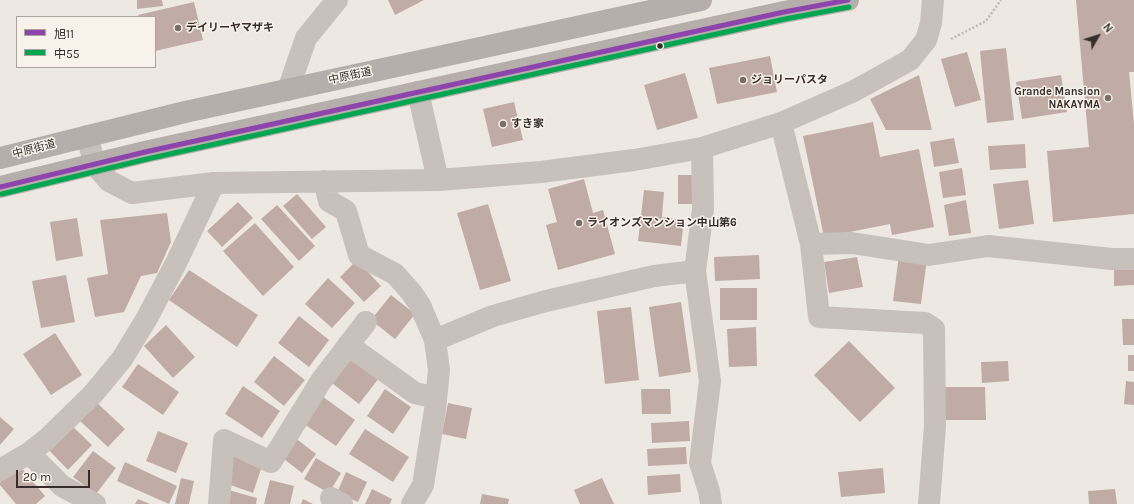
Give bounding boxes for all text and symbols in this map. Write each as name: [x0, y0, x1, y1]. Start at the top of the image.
legend: [16, 16, 156, 68]
north arrow: [1078, 16, 1118, 56]
place label: デイリーヤマザキ: [186, 21, 274, 35]
text: N: [1100, 21, 1115, 35]
marker: デイリーヤマザキ: [173, 23, 183, 33]
text: 旭11: [54, 27, 74, 41]
unlabelled marker: [655, 41, 665, 51]
text: 中55: [54, 47, 80, 61]
street label: 中原街道: [327, 65, 373, 87]
place label: ジョリーパスタ: [751, 73, 828, 87]
marker: ジョリーパスタ: [738, 75, 748, 85]
place label: Grande Mansion NAKAYMA: [1014, 85, 1100, 111]
marker: Grande Mansion NAKAYMA: [1103, 93, 1113, 103]
place label: すき家: [511, 117, 544, 131]
marker: すき家: [498, 119, 508, 129]
street label: 中原街道: [11, 137, 57, 161]
place label: ライオンズマンション中山第6: [587, 216, 737, 230]
marker: ライオンズマンション中山第6: [574, 218, 584, 228]
scale bar: [18, 462, 92, 488]
text: 20 m: [23, 470, 51, 484]

